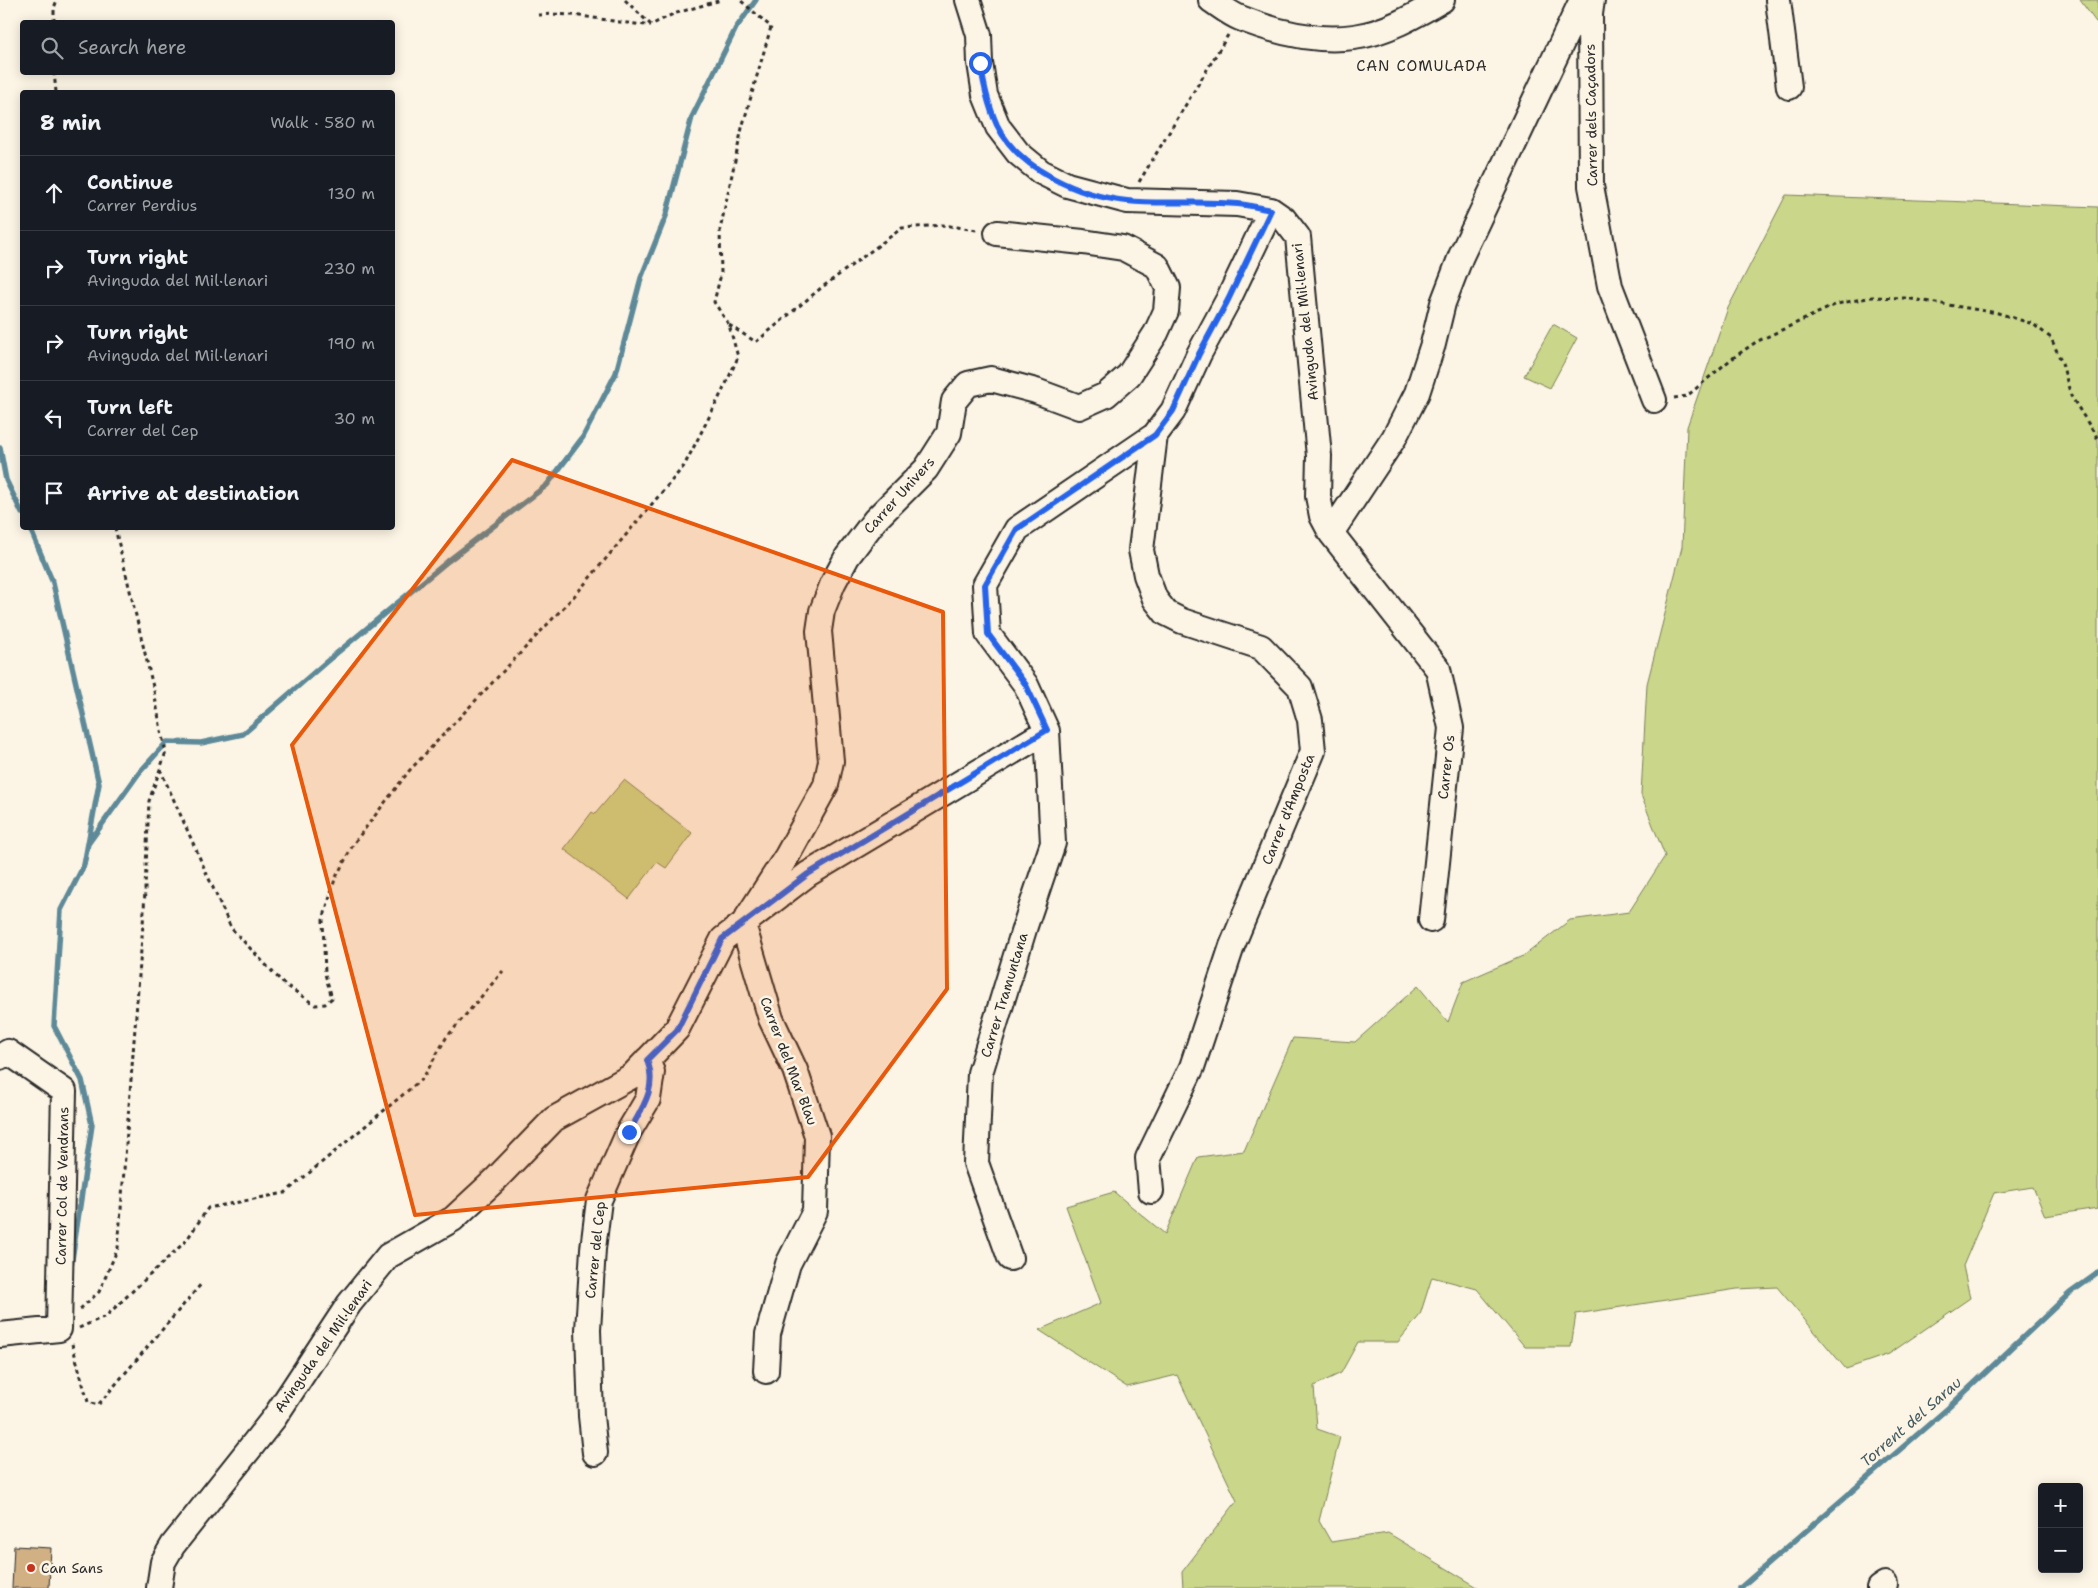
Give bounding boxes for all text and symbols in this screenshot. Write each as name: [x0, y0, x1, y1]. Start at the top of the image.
search box: [20, 20, 395, 75]
icon: search: [38, 34, 66, 62]
text: Search here: [78, 35, 187, 60]
street label: Carrer dels Caçadors: [1581, 43, 1601, 187]
route start: [969, 52, 992, 75]
district label: CAN COMULADA: [1356, 56, 1488, 76]
text: 8 min: [40, 109, 101, 137]
text: Walk · 580 m: [270, 112, 375, 133]
text: Continue: [87, 170, 173, 195]
icon: ahead: [40, 179, 68, 207]
text: 130 m: [328, 183, 375, 204]
text: Carrer Perdius: [87, 195, 198, 216]
street label: Avinguda del Mil·lenari: [1288, 242, 1322, 402]
text: Turn right: [87, 245, 188, 270]
icon: right: [40, 254, 68, 282]
text: 230 m: [323, 258, 375, 279]
text: Avinguda del Mil·lenari: [87, 270, 268, 291]
text: Turn right: [87, 320, 188, 345]
icon: right: [40, 329, 68, 357]
text: 190 m: [328, 333, 375, 354]
text: Avinguda del Mil·lenari: [87, 345, 268, 366]
text: Turn left: [87, 395, 173, 420]
icon: left: [40, 404, 68, 432]
text: 30 m: [334, 408, 375, 429]
text: Carrer del Cep: [87, 420, 199, 441]
street label: Carrer Univers: [860, 453, 938, 537]
icon: arrive: [40, 479, 68, 507]
text: Arrive at destination: [87, 481, 299, 506]
street label: Carrer Os: [1434, 734, 1458, 800]
street label: Carrer d'Amposta: [1258, 751, 1319, 867]
street label: Carrer Tramuntana: [976, 930, 1032, 1060]
street label: Carrer del Mar Blau: [756, 994, 822, 1128]
street label: Carrer Col de Vendrans: [52, 1107, 72, 1265]
route end: [618, 1121, 641, 1144]
street label: Carrer del Cep: [581, 1200, 609, 1299]
street label: Avinguda del Mil·lenari: [270, 1276, 376, 1416]
water label: Torrent del Sarau: [1856, 1372, 1966, 1472]
map controls: [2038, 1483, 2083, 1573]
button: +: [2038, 1483, 2083, 1528]
button: −: [2038, 1528, 2083, 1573]
place label: Can Sans: [41, 1559, 103, 1577]
marker: Can Sans: [25, 1562, 37, 1574]

